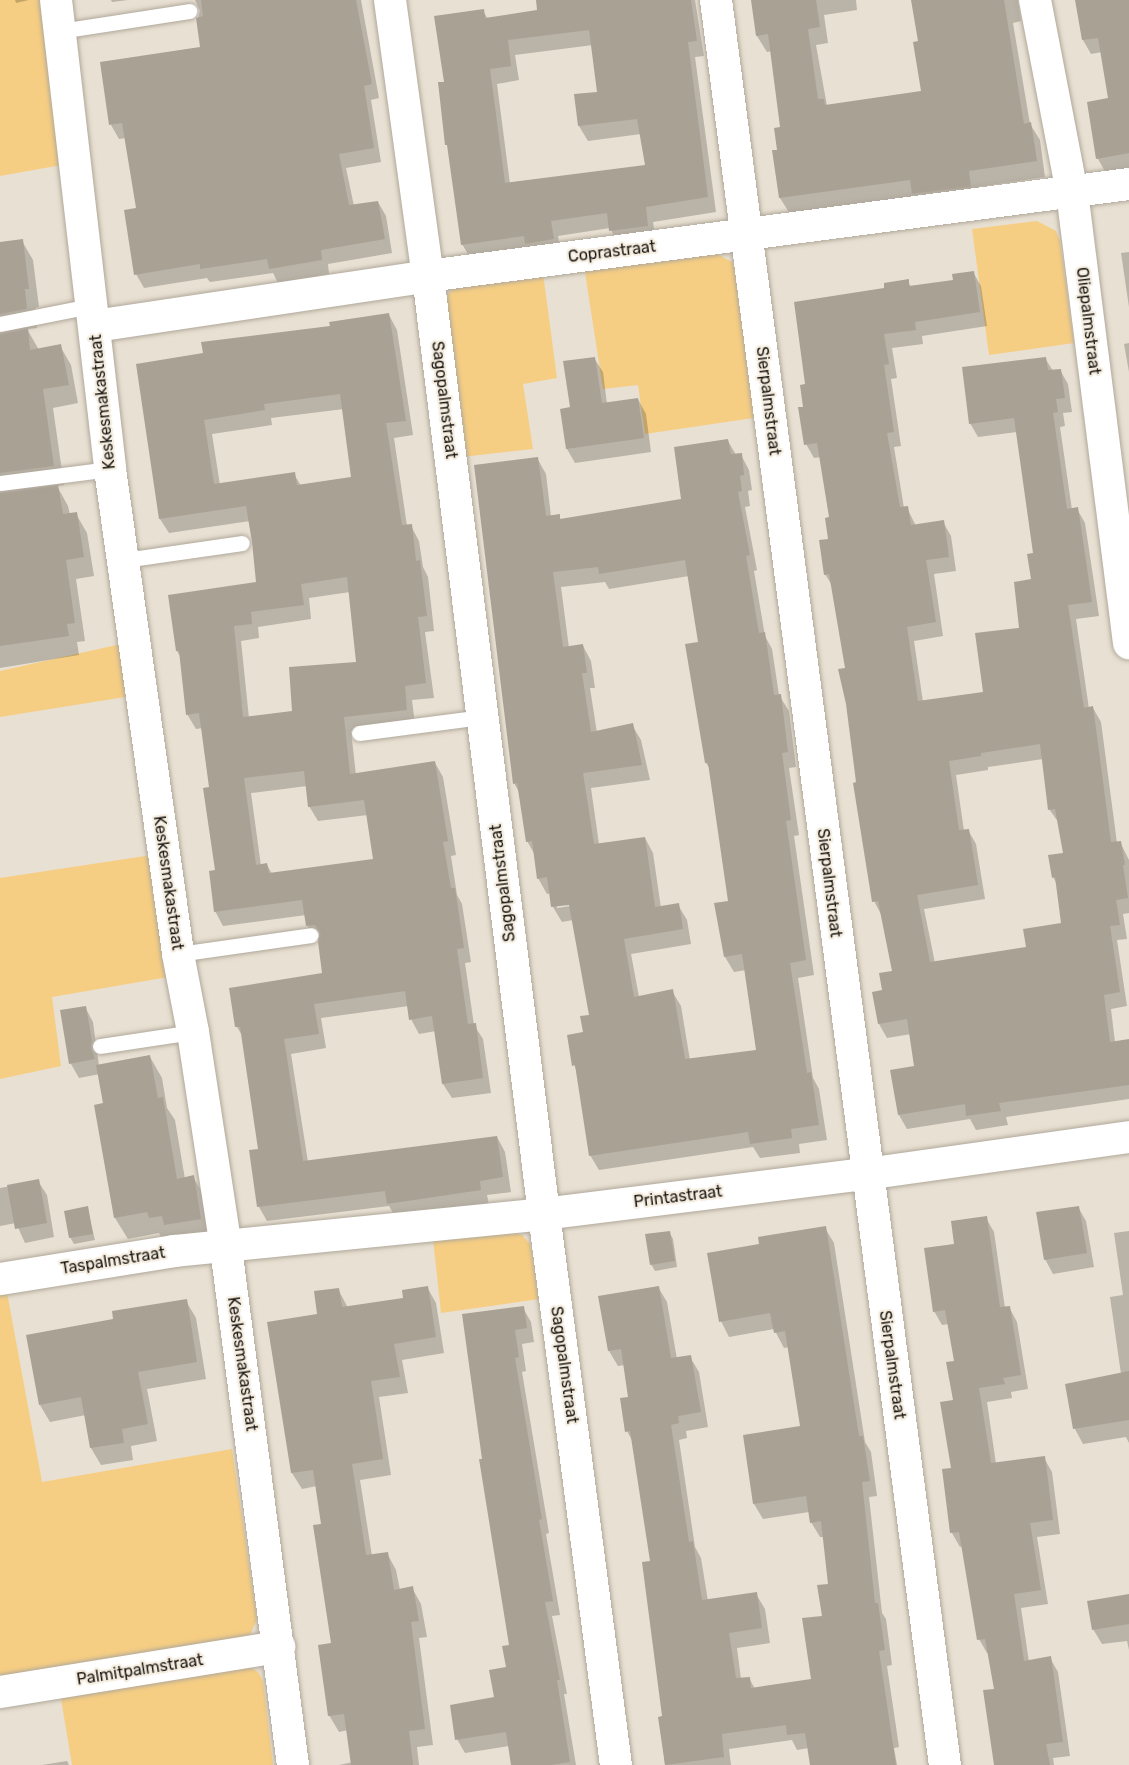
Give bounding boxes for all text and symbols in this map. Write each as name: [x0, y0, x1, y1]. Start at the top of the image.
street label: Coprastraat: [567, 237, 657, 267]
street label: Oliepalmstraat: [1072, 266, 1104, 376]
street label: Keskesmakastraat: [86, 334, 120, 470]
street label: Sagopalmstraat: [427, 340, 461, 460]
street label: Sierpalmstraat: [752, 345, 784, 457]
street label: Keskesmakastraat: [149, 815, 187, 951]
street label: Sagopalmstraat: [486, 823, 520, 943]
street label: Sierpalmstraat: [813, 827, 845, 939]
street label: Printastraat: [633, 1182, 723, 1212]
street label: Taspalmstraat: [59, 1243, 167, 1279]
street label: Keskesmakastraat: [223, 1296, 261, 1432]
street label: Sagopalmstraat: [546, 1305, 582, 1425]
street label: Sierpalmstraat: [875, 1309, 909, 1421]
street label: Palmitpalmstraat: [75, 1651, 205, 1689]

